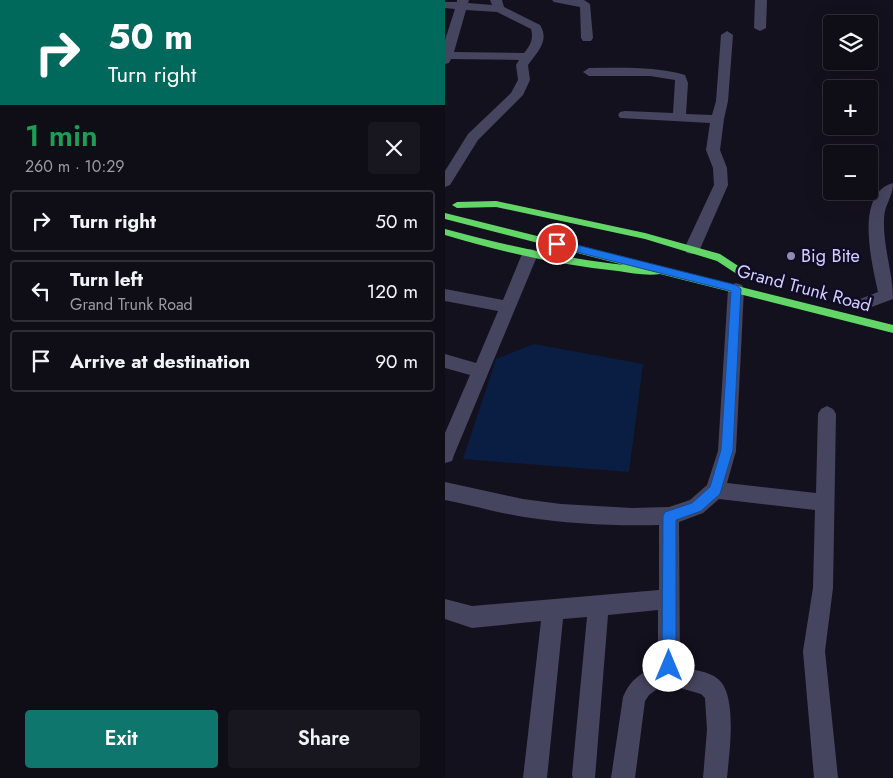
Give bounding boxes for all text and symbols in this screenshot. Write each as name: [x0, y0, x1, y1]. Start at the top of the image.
text: 50 m: [108, 12, 193, 62]
map controls: [823, 15, 878, 200]
button: layers: [823, 15, 878, 70]
icon: right: [25, 20, 90, 85]
text: Turn right: [108, 58, 196, 90]
button: +: [823, 80, 878, 135]
text: 1 min: [25, 114, 98, 157]
button: close: [368, 122, 420, 174]
button: −: [823, 145, 878, 200]
text: 260 m · 10:29: [25, 155, 125, 178]
icon: right: [27, 207, 55, 235]
text: Turn right: [70, 208, 156, 235]
text: 50 m: [375, 208, 418, 235]
pin: [536, 223, 578, 265]
icon: arrive: [543, 230, 571, 258]
place label: Big Bite: [801, 243, 860, 269]
marker: Big Bite: [785, 250, 797, 262]
street label: Grand Trunk Road: [734, 258, 874, 318]
text: Turn left: [70, 266, 143, 293]
icon: left: [27, 277, 55, 305]
text: 120 m: [367, 278, 418, 305]
text: Grand Trunk Road: [70, 293, 193, 316]
icon: arrive: [27, 347, 55, 375]
text: Arrive at destination: [70, 348, 250, 375]
text: 90 m: [375, 348, 418, 375]
position arrow: [642, 639, 694, 691]
button: Exit: [25, 710, 218, 768]
button: Share: [228, 710, 420, 768]

